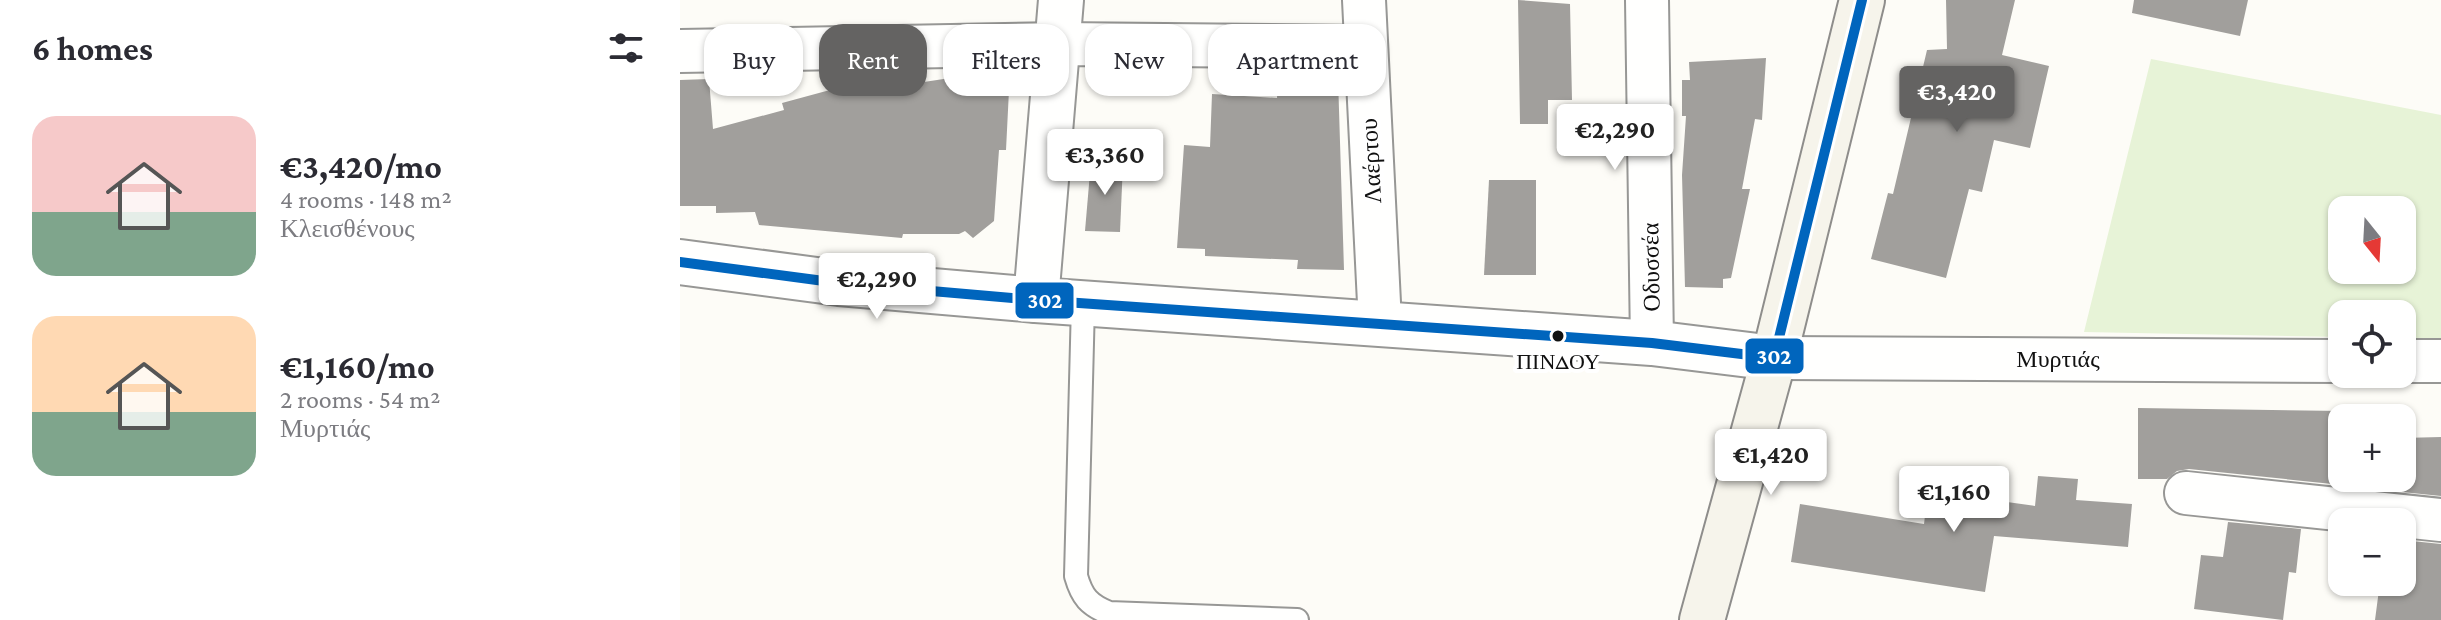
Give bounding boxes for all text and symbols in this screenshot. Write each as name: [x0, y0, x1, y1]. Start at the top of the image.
chip: Buy: [704, 24, 803, 96]
chip: Rent: [819, 24, 927, 96]
chip: Filters: [943, 24, 1069, 96]
chip: New: [1085, 24, 1192, 96]
chip: Apartment: [1208, 24, 1386, 96]
icon: filters: [604, 26, 648, 70]
text: 6 homes: [32, 30, 153, 67]
pin: €3,420: [1892, 66, 2022, 134]
text: €3,420: [1917, 77, 1997, 106]
pin: €2,290: [1550, 104, 1680, 172]
text: €2,290: [1575, 115, 1655, 144]
street label: Λαέρτου: [1355, 118, 1386, 204]
pin: €3,360: [1040, 129, 1170, 197]
text: €3,360: [1065, 140, 1145, 169]
icon: home: [96, 148, 192, 244]
text: €3,420/mo: [280, 148, 442, 185]
text: 4 rooms · 148 m²: [280, 185, 452, 214]
north arrow: [2328, 196, 2416, 284]
map controls: [2328, 196, 2416, 596]
text: Κλεισθένους: [280, 214, 415, 243]
street label: Οδυσσέα: [1636, 222, 1665, 312]
pin: €2,290: [812, 253, 942, 321]
text: €2,290: [837, 264, 917, 293]
line badge: 302: [1014, 281, 1075, 320]
text: 302: [1027, 288, 1063, 313]
button: locate: [2328, 300, 2416, 388]
marker: ΠΙΝΔΟΥ: [1550, 328, 1566, 344]
line badge: 302: [1744, 337, 1805, 375]
text: 302: [1756, 344, 1792, 369]
street label: Μυρτιάς: [2016, 345, 2100, 372]
icon: home: [96, 348, 192, 444]
text: €1,160/mo: [280, 348, 435, 385]
place label: ΠΙΝΔΟΥ: [1516, 349, 1600, 374]
text: 2 rooms · 54 m²: [280, 385, 440, 414]
button: +: [2328, 404, 2416, 492]
text: Μυρτιάς: [280, 414, 370, 443]
pin: €1,420: [1706, 429, 1836, 497]
text: €1,420: [1733, 440, 1809, 469]
pin: €1,160: [1889, 466, 2019, 534]
text: €1,160: [1917, 477, 1991, 506]
button: −: [2328, 508, 2416, 596]

